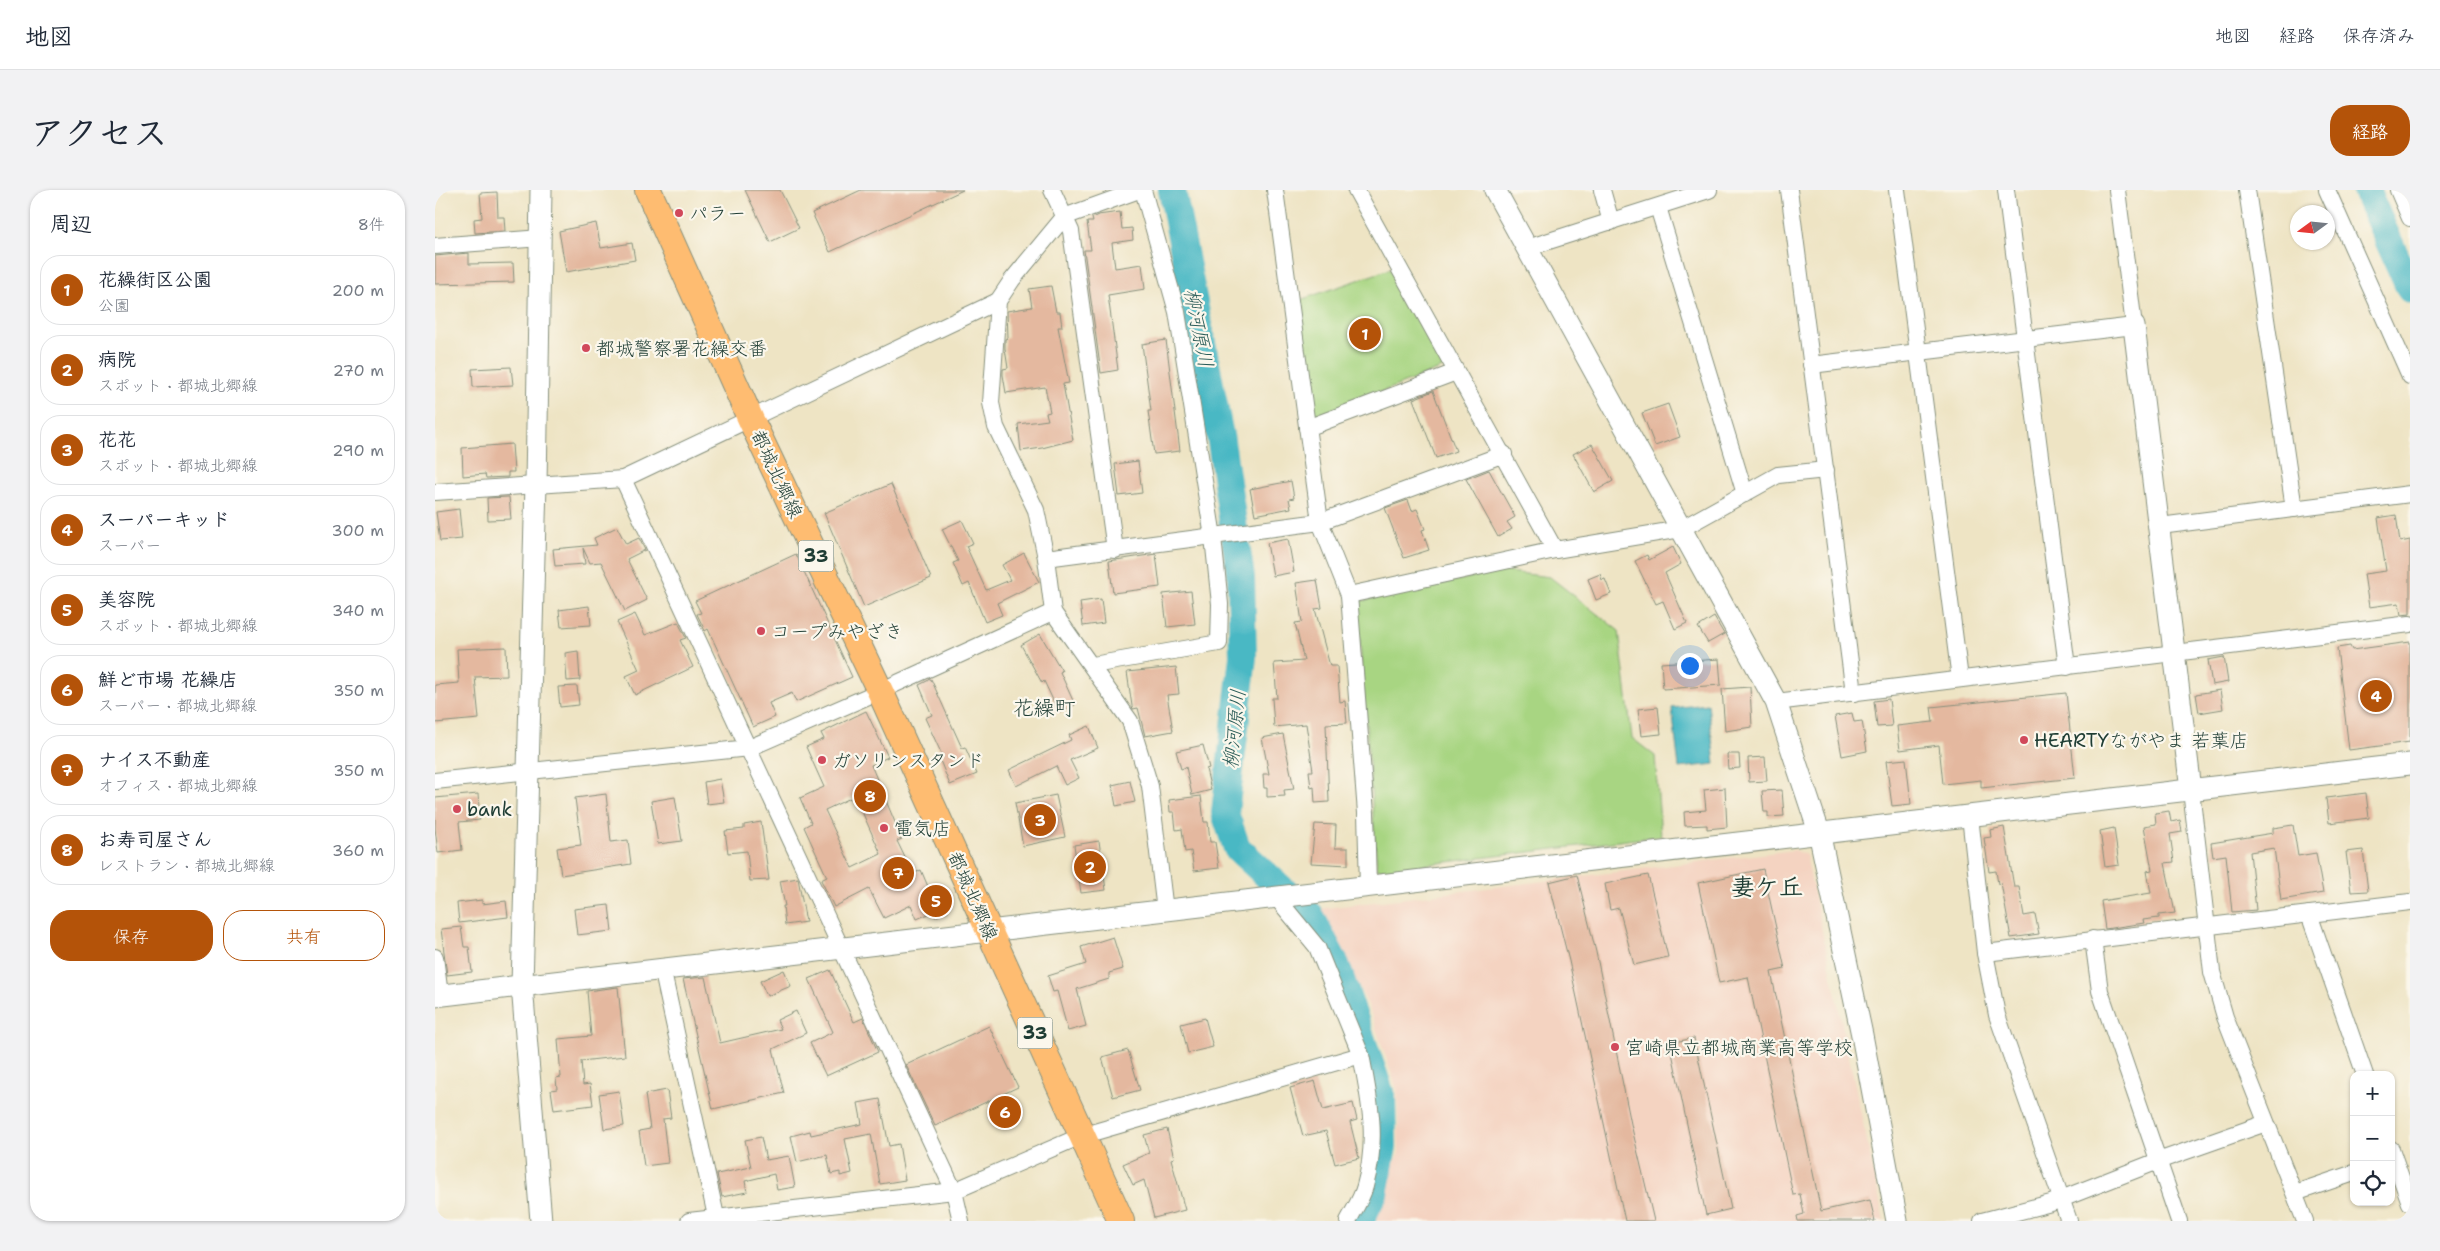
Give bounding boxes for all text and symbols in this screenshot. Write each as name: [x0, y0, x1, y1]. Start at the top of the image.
text: 地図: [25, 21, 73, 53]
text: 地図: [2215, 24, 2251, 48]
text: 経路: [2279, 24, 2315, 48]
text: 保存済み: [2343, 24, 2415, 48]
button: 経路: [2330, 105, 2410, 156]
text: アクセス: [30, 109, 168, 156]
place label: パラー: [689, 201, 746, 226]
north arrow: [2290, 205, 2335, 250]
marker: パラー: [673, 207, 685, 219]
text: 周辺: [50, 210, 92, 238]
text: 8件: [358, 214, 385, 235]
text: 花繰街区公園: [98, 267, 212, 292]
text: 1: [63, 280, 71, 301]
text: 200 m: [332, 280, 384, 301]
water label: 柳河原川: [1179, 286, 1219, 370]
text: 公園: [98, 295, 130, 316]
pin: 1: [1349, 315, 1381, 353]
place label: 都城警察署花繰交番: [596, 336, 767, 361]
marker: 都城警察署花繰交番: [580, 342, 592, 354]
text: 病院: [98, 347, 136, 372]
text: 2: [61, 360, 73, 381]
text: 270 m: [333, 360, 384, 381]
text: スポット · 都城北郷線: [98, 375, 257, 396]
street label: 都城北郷線: [746, 426, 808, 522]
text: 花花: [98, 427, 136, 452]
text: 3: [61, 440, 73, 461]
text: 290 m: [332, 440, 384, 461]
text: スポット · 都城北郷線: [98, 455, 257, 476]
text: スーパーキッド: [98, 507, 230, 532]
text: 4: [61, 520, 73, 541]
text: 300 m: [332, 520, 384, 541]
text: スーパー: [98, 535, 161, 556]
road number: 33: [799, 541, 833, 572]
text: 美容院: [98, 587, 155, 612]
text: 5: [62, 600, 72, 621]
text: 340 m: [332, 600, 384, 621]
text: スポット · 都城北郷線: [98, 615, 257, 636]
place label: コープみやざき: [771, 619, 903, 644]
marker: コープみやざき: [755, 625, 767, 637]
your location: [1677, 653, 1703, 679]
text: 鮮ど市場 花繰店: [98, 667, 238, 692]
pin: 4: [2360, 677, 2392, 715]
text: 6: [61, 680, 73, 701]
text: 350 m: [333, 680, 384, 701]
water label: 柳河原川: [1217, 688, 1251, 770]
district label: 花繰町: [1013, 694, 1076, 722]
text: スーパー · 都城北郷線: [98, 695, 257, 716]
place label: HEARTYながやま 若葉店: [2034, 728, 2248, 753]
marker: HEARTYながやま 若葉店: [2018, 734, 2030, 746]
text: ナイス不動産: [98, 747, 211, 772]
place label: ガソリンスタンド: [832, 748, 984, 773]
marker: ガソリンスタンド: [816, 754, 828, 766]
text: 7: [61, 760, 73, 781]
text: 350 m: [333, 760, 384, 781]
text: オフィス · 都城北郷線: [98, 775, 257, 796]
pin: 8: [854, 777, 886, 815]
place label: bank: [467, 797, 512, 822]
pin: 3: [1024, 801, 1056, 839]
marker: bank: [451, 803, 463, 815]
place label: 電気店: [894, 816, 951, 841]
marker: 電気店: [878, 822, 890, 834]
text: お寿司屋さん: [98, 827, 212, 852]
text: 8: [61, 840, 73, 861]
text: 360 m: [332, 840, 384, 861]
street label: 都城北郷線: [942, 848, 1004, 944]
pin: 2: [1074, 848, 1106, 886]
pin: 7: [882, 854, 914, 892]
text: レストラン · 都城北郷線: [98, 855, 275, 876]
district label: 妻ケ丘: [1731, 871, 1803, 903]
pin: 5: [920, 882, 952, 920]
button: 保存: [50, 910, 213, 961]
button: 共有: [223, 910, 385, 961]
road number: 33: [1017, 1018, 1053, 1048]
place label: 宮崎県立都城商業高等学校: [1625, 1035, 1853, 1060]
marker: 宮崎県立都城商業高等学校: [1609, 1041, 1621, 1053]
map controls: [2350, 1071, 2395, 1206]
button: +: [2350, 1071, 2395, 1116]
pin: 6: [989, 1093, 1021, 1131]
button: −: [2350, 1116, 2395, 1161]
button: locate: [2350, 1161, 2395, 1206]

